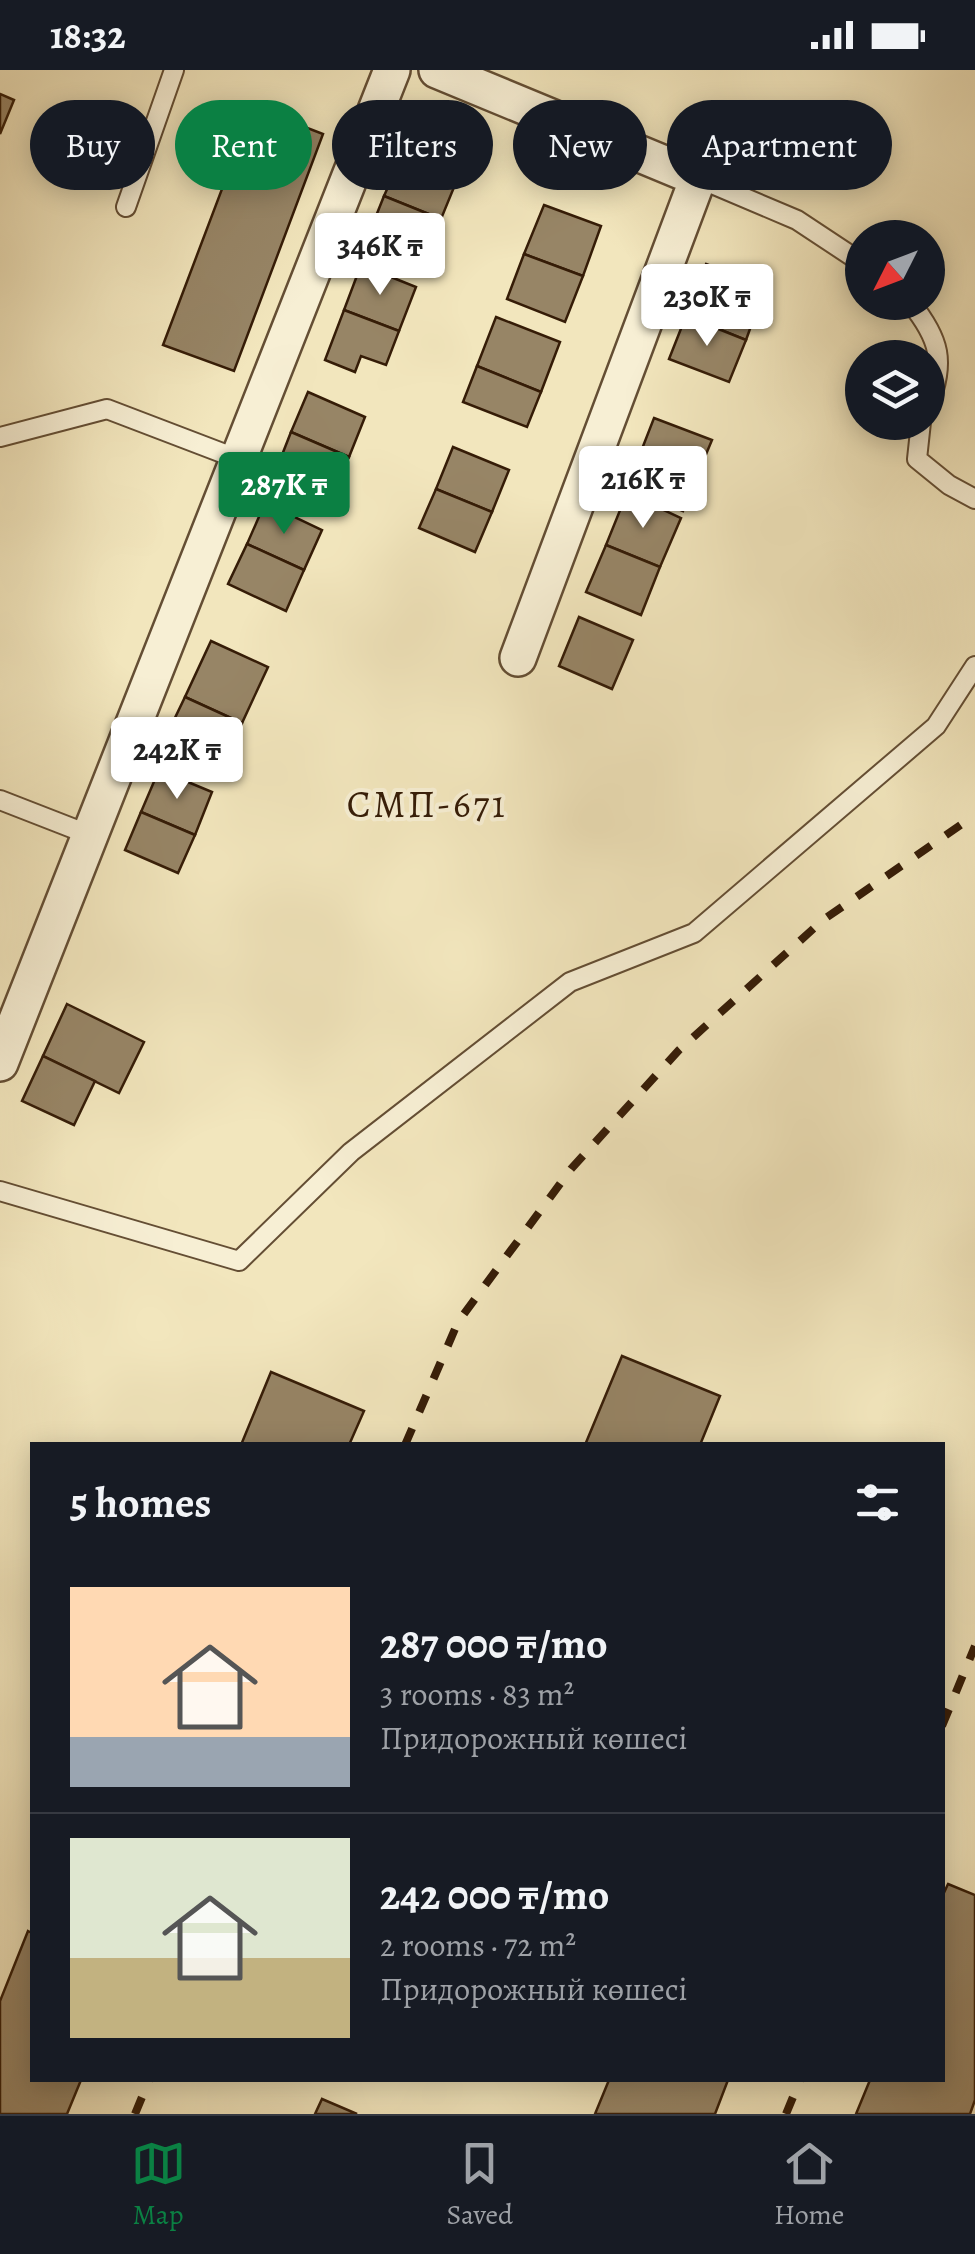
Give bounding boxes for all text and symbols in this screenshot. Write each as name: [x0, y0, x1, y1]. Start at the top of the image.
text: 18:32: [50, 9, 126, 61]
chip: Buy: [30, 100, 155, 190]
chip: Rent: [175, 100, 312, 190]
chip: Filters: [332, 100, 493, 190]
chip: New: [513, 100, 647, 190]
chip: Apartment: [667, 100, 892, 190]
pin: 346K ₸: [299, 213, 461, 298]
north arrow: [845, 220, 945, 320]
map controls: [845, 220, 945, 440]
text: 346K ₸: [337, 223, 423, 267]
pin: 230K ₸: [626, 264, 788, 349]
text: 230K ₸: [663, 274, 751, 318]
button: layers: [845, 340, 945, 440]
pin: 216K ₸: [562, 446, 724, 531]
pin: 287K ₸: [203, 452, 365, 537]
text: 216K ₸: [601, 456, 685, 500]
text: 287K ₸: [241, 462, 327, 506]
pin: 242K ₸: [96, 717, 258, 802]
text: 242K ₸: [133, 727, 221, 771]
district label: СМП-671: [347, 778, 507, 830]
text: 5 homes: [70, 1474, 211, 1531]
icon: filters: [850, 1475, 905, 1530]
text: 287 000 ₸/mo: [380, 1615, 608, 1672]
icon: home: [150, 1627, 270, 1747]
text: 3 rooms · 83 m²: [380, 1672, 574, 1716]
text: Придорожный көшесі: [380, 1716, 688, 1760]
text: 242 000 ₸/mo: [380, 1866, 610, 1923]
icon: home: [150, 1878, 270, 1998]
text: 2 rooms · 72 m²: [380, 1923, 576, 1967]
text: Придорожный көшесі: [380, 1967, 688, 2011]
tab: Map: [131, 2136, 186, 2234]
tab: Saved: [447, 2136, 513, 2234]
tab: Home: [774, 2136, 844, 2234]

